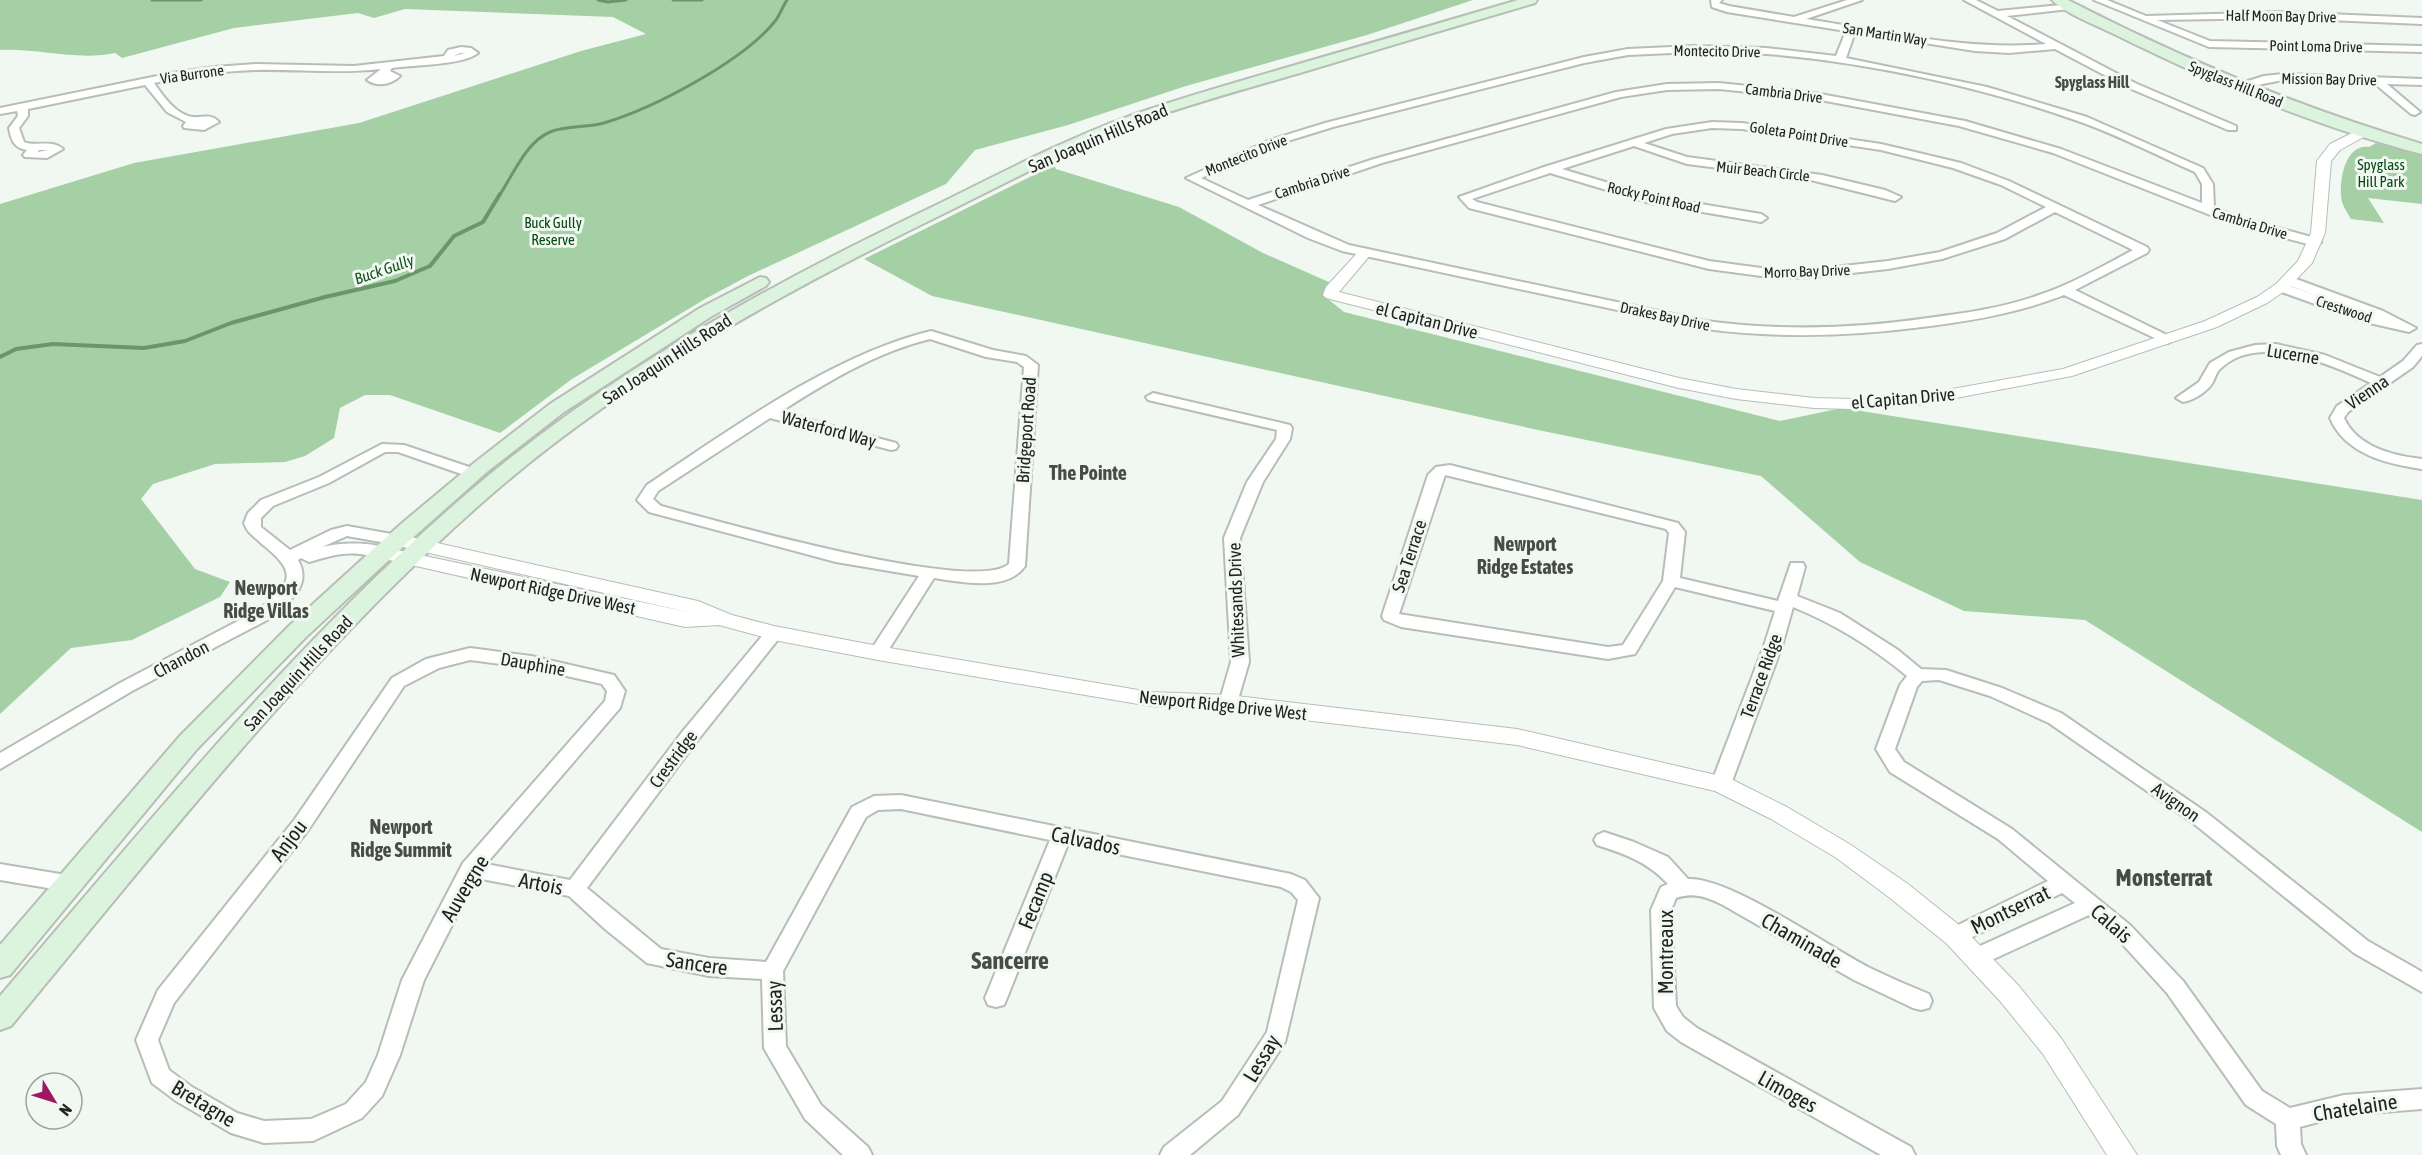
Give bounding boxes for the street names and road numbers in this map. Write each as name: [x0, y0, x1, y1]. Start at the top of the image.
street label: Half Moon Bay Drive: [2225, 7, 2337, 25]
street label: San Martin Way: [1842, 19, 1928, 49]
street label: Point Loma Drive: [2269, 37, 2363, 55]
street label: Montecito Drive: [1674, 42, 1761, 60]
street label: Spyglass Hill Road: [2186, 57, 2286, 111]
street label: Via Burrone: [159, 61, 225, 87]
street label: Mission Bay Drive: [2281, 70, 2377, 88]
street label: Cambria Drive: [1744, 80, 1824, 106]
street label: San Joaquin Hills Road: [1025, 99, 1171, 177]
street label: Goleta Point Drive: [1749, 118, 1850, 150]
street label: Montecito Drive: [1203, 131, 1290, 179]
street label: Muir Beach Circle: [1715, 158, 1811, 184]
street label: Cambria Drive: [1272, 162, 1352, 202]
street label: Rocky Point Road: [1606, 178, 1702, 216]
street label: Cambria Drive: [2210, 204, 2290, 243]
street label: Morro Bay Drive: [1763, 261, 1851, 281]
street label: Crestwood: [2314, 292, 2374, 326]
street label: el Capitan Drive: [1374, 297, 1480, 343]
street label: Drakes Bay Drive: [1619, 298, 1712, 334]
street label: San Joaquin Hills Road: [599, 309, 735, 409]
street label: Lucerne: [2265, 340, 2321, 368]
street label: Vienna: [2342, 370, 2392, 414]
street label: Bridgeport Road: [1012, 376, 1040, 484]
street label: el Capitan Drive: [1850, 383, 1956, 413]
street label: Waterford Way: [779, 406, 879, 452]
street label: Sea Terrace: [1387, 517, 1431, 595]
street label: Whitesands Drive: [1224, 542, 1248, 658]
street label: Newport Ridge Drive West: [468, 563, 638, 619]
street label: San Joaquin Hills Road: [239, 611, 357, 735]
street label: Terrace Ridge: [1736, 631, 1786, 721]
street label: Chandon: [150, 636, 212, 682]
street label: Dauphine: [499, 648, 567, 680]
street label: Newport Ridge Drive West: [1138, 686, 1308, 724]
street label: Crestridge: [645, 726, 701, 792]
street label: Avignon: [2148, 778, 2204, 826]
street label: Anjou: [265, 815, 311, 865]
street label: Calvados: [1049, 821, 1123, 859]
street label: Auvergne: [435, 851, 493, 925]
street label: Artois: [517, 867, 565, 899]
street label: Fecamp: [1013, 868, 1057, 932]
street label: Montserrat: [1967, 880, 2053, 938]
street label: Calais: [2086, 899, 2138, 947]
street label: Chaminade: [1758, 907, 1846, 973]
street label: Montreaux: [1653, 909, 1677, 994]
street label: Sancere: [665, 947, 729, 979]
street label: Lessay: [761, 980, 787, 1032]
street label: Lessay: [1238, 1030, 1285, 1086]
street label: Limoges: [1754, 1065, 1822, 1117]
street label: Bretagne: [168, 1075, 240, 1131]
street label: Chatelaine: [2311, 1089, 2399, 1125]

